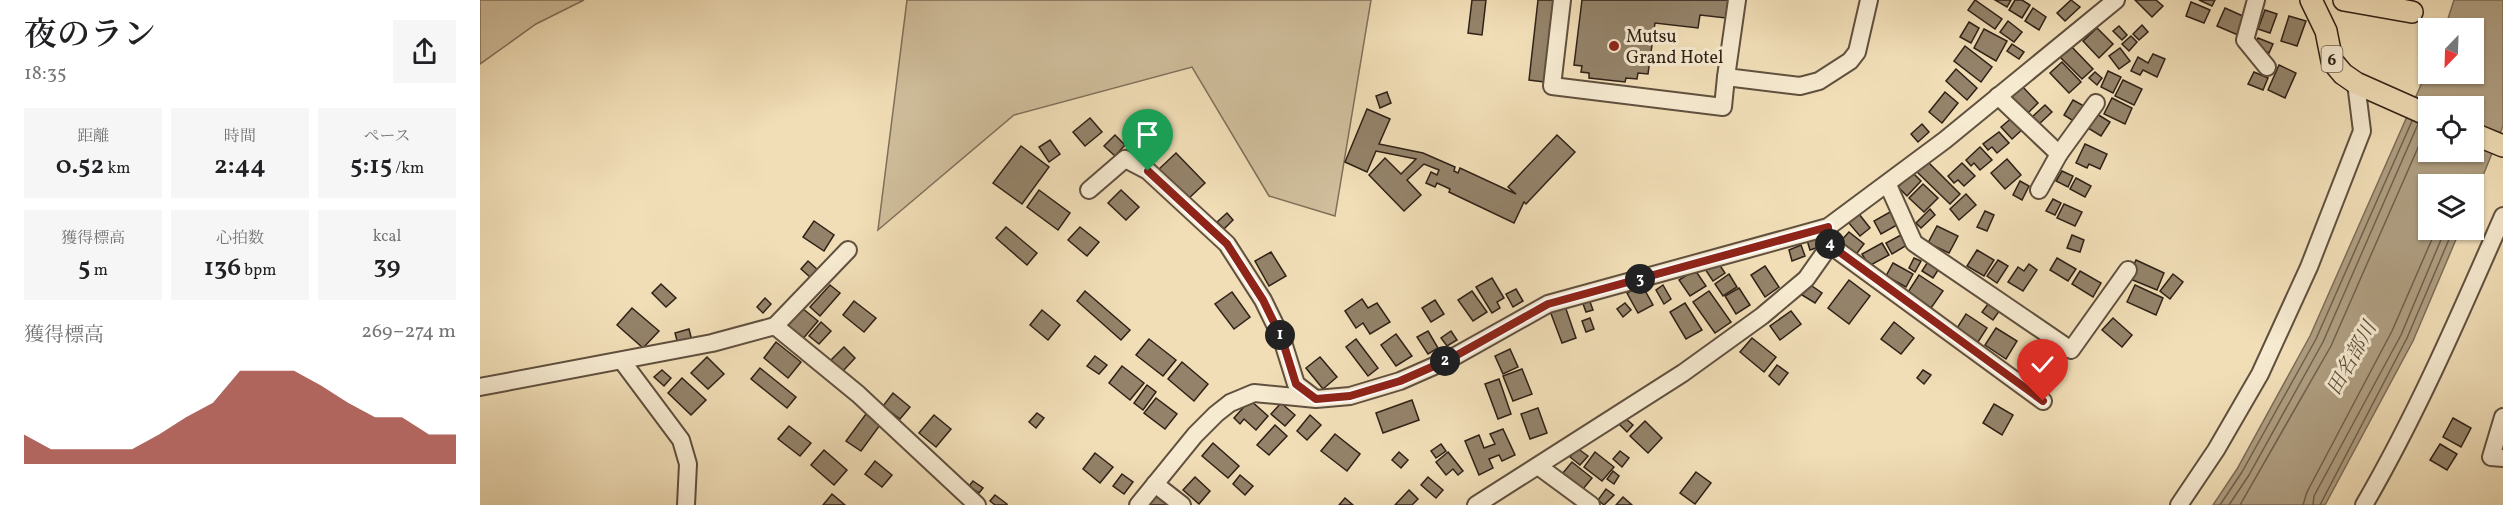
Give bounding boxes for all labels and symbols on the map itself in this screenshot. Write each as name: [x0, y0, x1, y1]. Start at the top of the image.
north arrow: [2418, 18, 2484, 84]
place label: Mutsu Grand Hotel: [1626, 25, 1723, 71]
marker: Mutsu Grand Hotel: [1607, 39, 1621, 53]
road number: 6: [2322, 46, 2342, 72]
pin: [1122, 109, 1173, 171]
pin: 4: [1815, 229, 1845, 259]
pin: 3: [1625, 264, 1655, 294]
water label: 田名部川: [2321, 315, 2385, 401]
pin: 1: [1265, 320, 1295, 350]
pin: [2017, 339, 2068, 401]
pin: 2: [1430, 346, 1460, 376]

